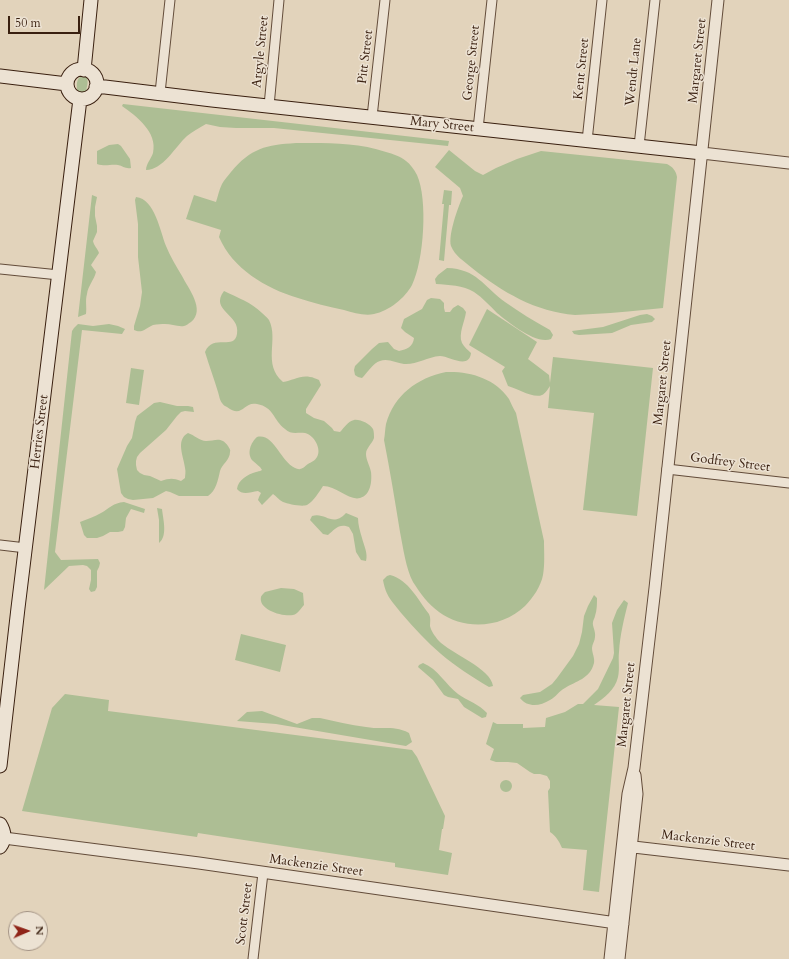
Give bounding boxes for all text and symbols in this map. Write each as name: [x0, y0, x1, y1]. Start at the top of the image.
scale bar: [10, 8, 82, 34]
text: 50 m: [15, 15, 41, 31]
street label: Argyle Street: [249, 15, 273, 89]
street label: Margaret Street: [686, 18, 710, 104]
street label: George Street: [460, 24, 484, 102]
street label: Pitt Street: [355, 29, 377, 85]
street label: Kent Street: [571, 37, 593, 101]
street label: Wendt Lane: [623, 37, 645, 107]
street label: Mary Street: [409, 114, 475, 136]
street label: Margaret Street: [651, 340, 675, 426]
street label: Herries Street: [28, 394, 52, 470]
street label: Godfrey Street: [689, 450, 771, 476]
street label: Margaret Street: [615, 662, 639, 748]
street label: Mackenzie Street: [660, 828, 756, 854]
street label: Mackenzie Street: [268, 852, 364, 880]
street label: Scott Street: [233, 882, 257, 946]
north arrow: [8, 911, 48, 951]
text: N: [32, 926, 47, 936]

